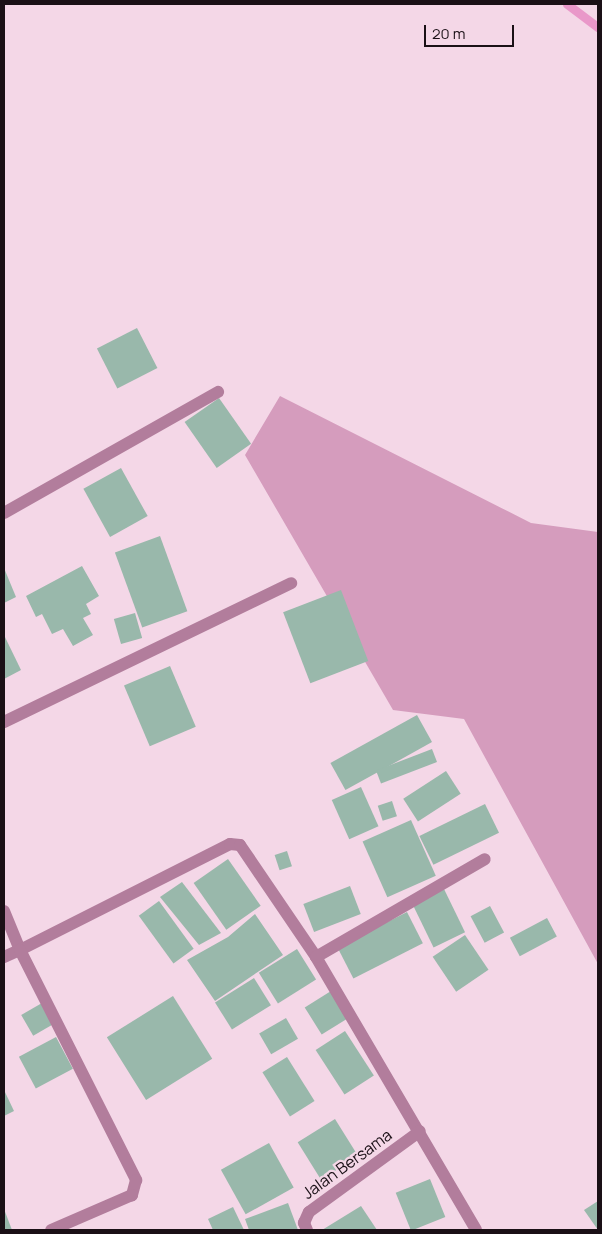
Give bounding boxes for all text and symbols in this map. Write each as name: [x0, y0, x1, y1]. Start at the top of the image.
scale bar: [427, 15, 517, 47]
text: 20 m: [432, 23, 465, 44]
street label: Jalan Bersama: [298, 1125, 396, 1203]

